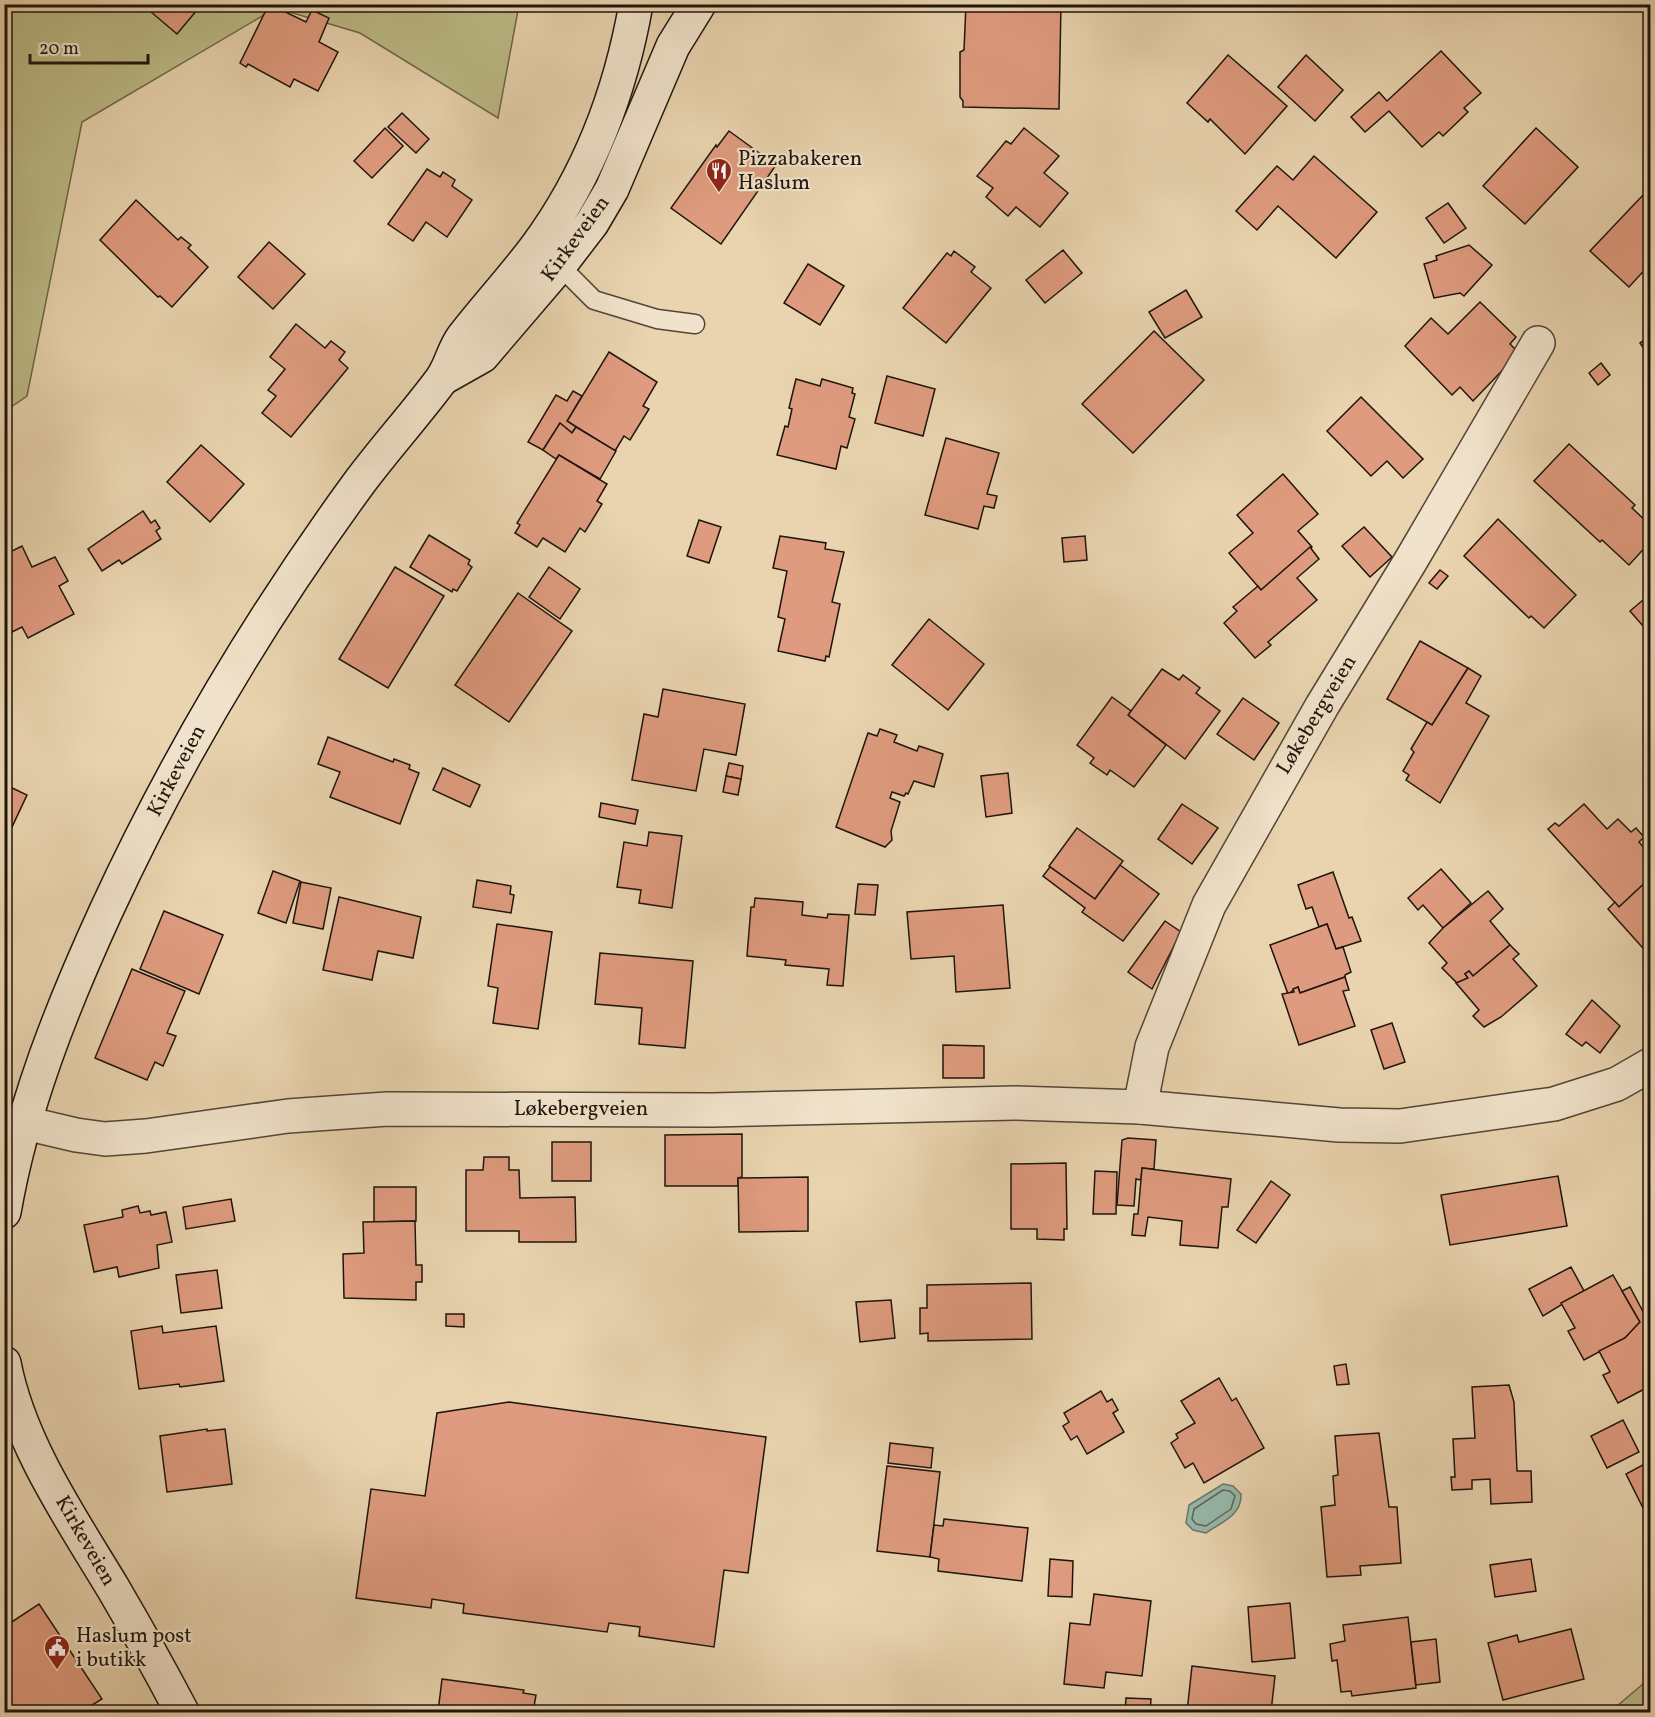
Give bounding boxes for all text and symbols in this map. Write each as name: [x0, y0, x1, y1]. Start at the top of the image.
scale bar: [30, 27, 148, 65]
text: 20 m: [39, 37, 79, 62]
place label: Pizzabakeren Haslum: [738, 145, 862, 198]
restaurant icon: Pizzabakeren Haslum: [704, 156, 734, 194]
street label: Kirkeveien: [535, 190, 617, 288]
street label: Løkebergveien: [1270, 650, 1364, 780]
street label: Kirkeveien: [141, 720, 213, 822]
street label: Løkebergveien: [514, 1095, 648, 1124]
street label: Kirkeveien: [47, 1490, 123, 1592]
place label: Haslum post i butikk: [76, 1622, 192, 1675]
public building icon: Haslum post i butikk: [42, 1633, 72, 1671]

